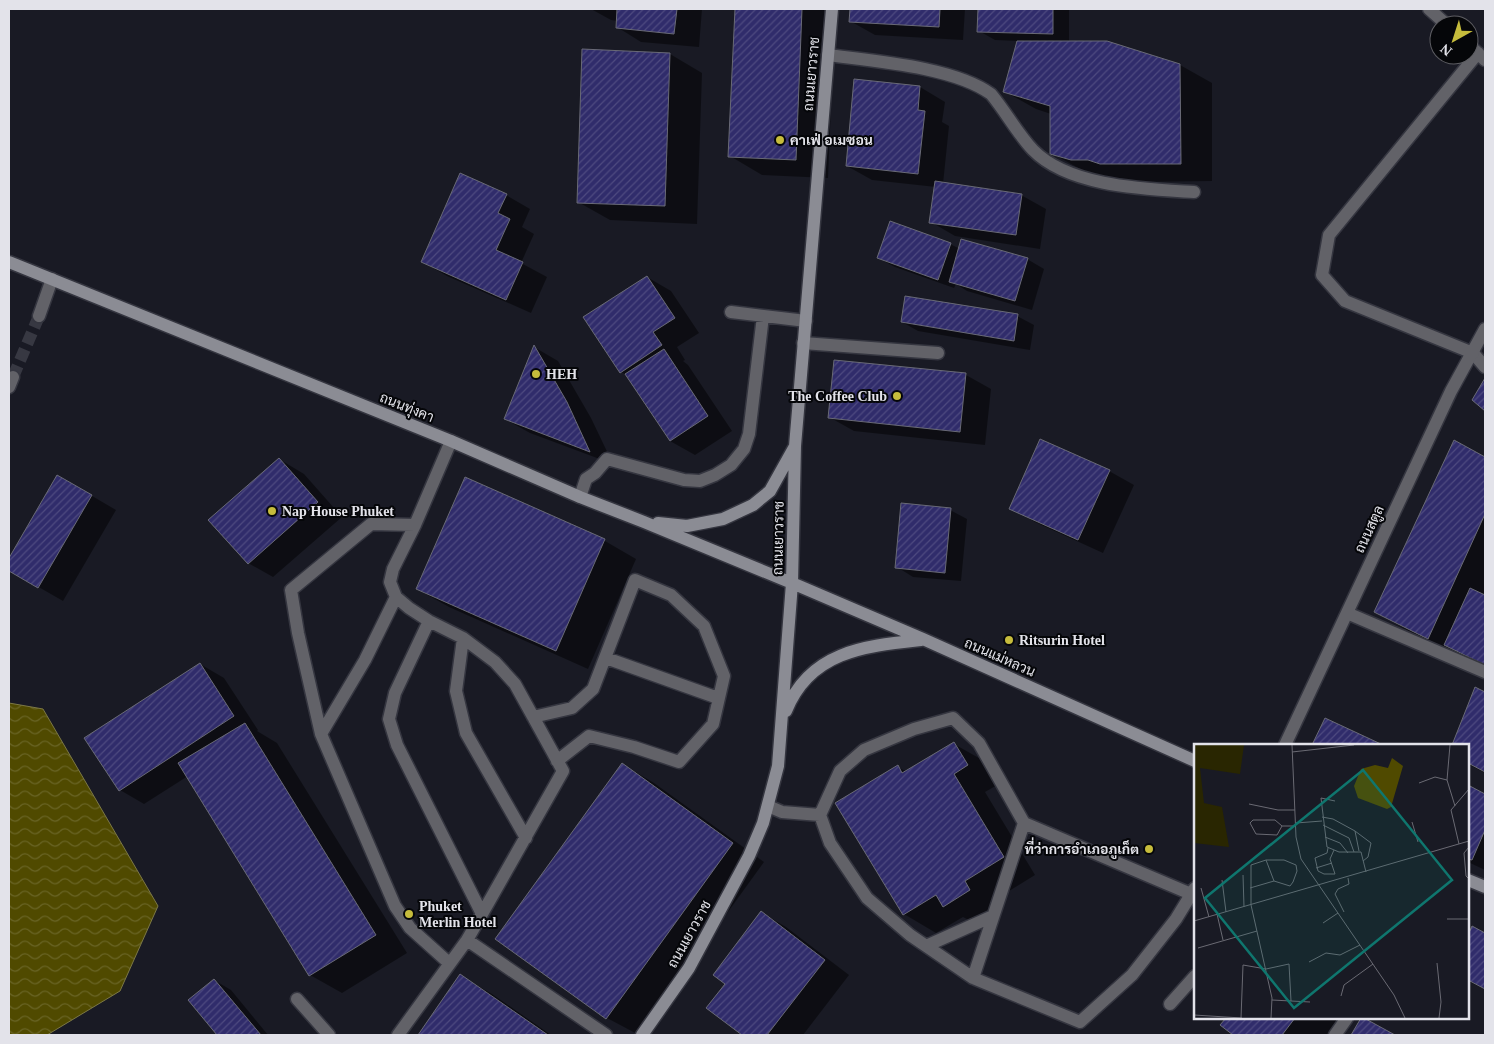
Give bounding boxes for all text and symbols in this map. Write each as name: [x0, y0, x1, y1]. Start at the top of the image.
north arrow: [1429, 15, 1479, 65]
street label: ถนนเยาวราช: [801, 36, 822, 112]
text: N: [1437, 41, 1455, 59]
place label: คาเฟ่ อเมซอน: [790, 133, 873, 148]
marker: คาเฟ่ อเมซอน: [774, 134, 786, 146]
place label: HEH: [546, 367, 577, 382]
marker: HEH: [530, 368, 542, 380]
place label: The Coffee Club: [788, 389, 887, 404]
street label: ถนนทุ่งคา: [377, 390, 436, 427]
marker: The Coffee Club: [891, 390, 903, 402]
street label: ถนนเยาวราช: [770, 501, 787, 575]
street label: ถนนสตูล: [1352, 503, 1389, 556]
place label: Nap House Phuket: [282, 504, 394, 519]
marker: Nap House Phuket: [266, 505, 278, 517]
place label: Ritsurin Hotel: [1019, 633, 1105, 648]
marker: Ritsurin Hotel: [1003, 634, 1015, 646]
street label: ถนนแม่หลวน: [962, 635, 1038, 680]
inset map: [1194, 744, 1469, 1019]
place label: ที่ว่าการอำเภอภูเก็ต: [1025, 837, 1139, 860]
marker: ที่ว่าการอำเภอภูเก็ต: [1143, 843, 1155, 855]
street label: ถนนเยาวราช: [665, 898, 714, 970]
place label: Phuket Merlin Hotel: [419, 899, 496, 930]
marker: Phuket Merlin Hotel: [403, 908, 415, 920]

